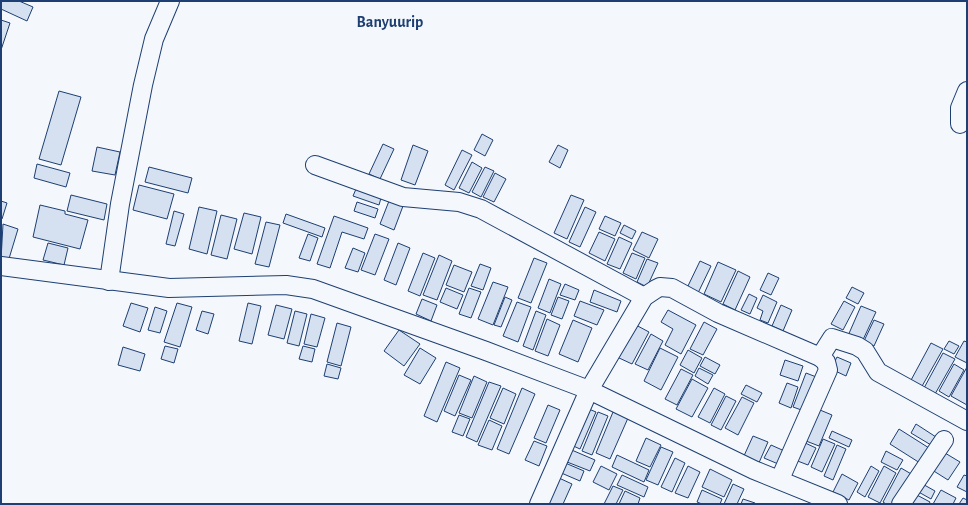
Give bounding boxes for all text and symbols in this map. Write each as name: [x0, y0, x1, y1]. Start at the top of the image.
district label: Banyuurip: [357, 14, 423, 31]

